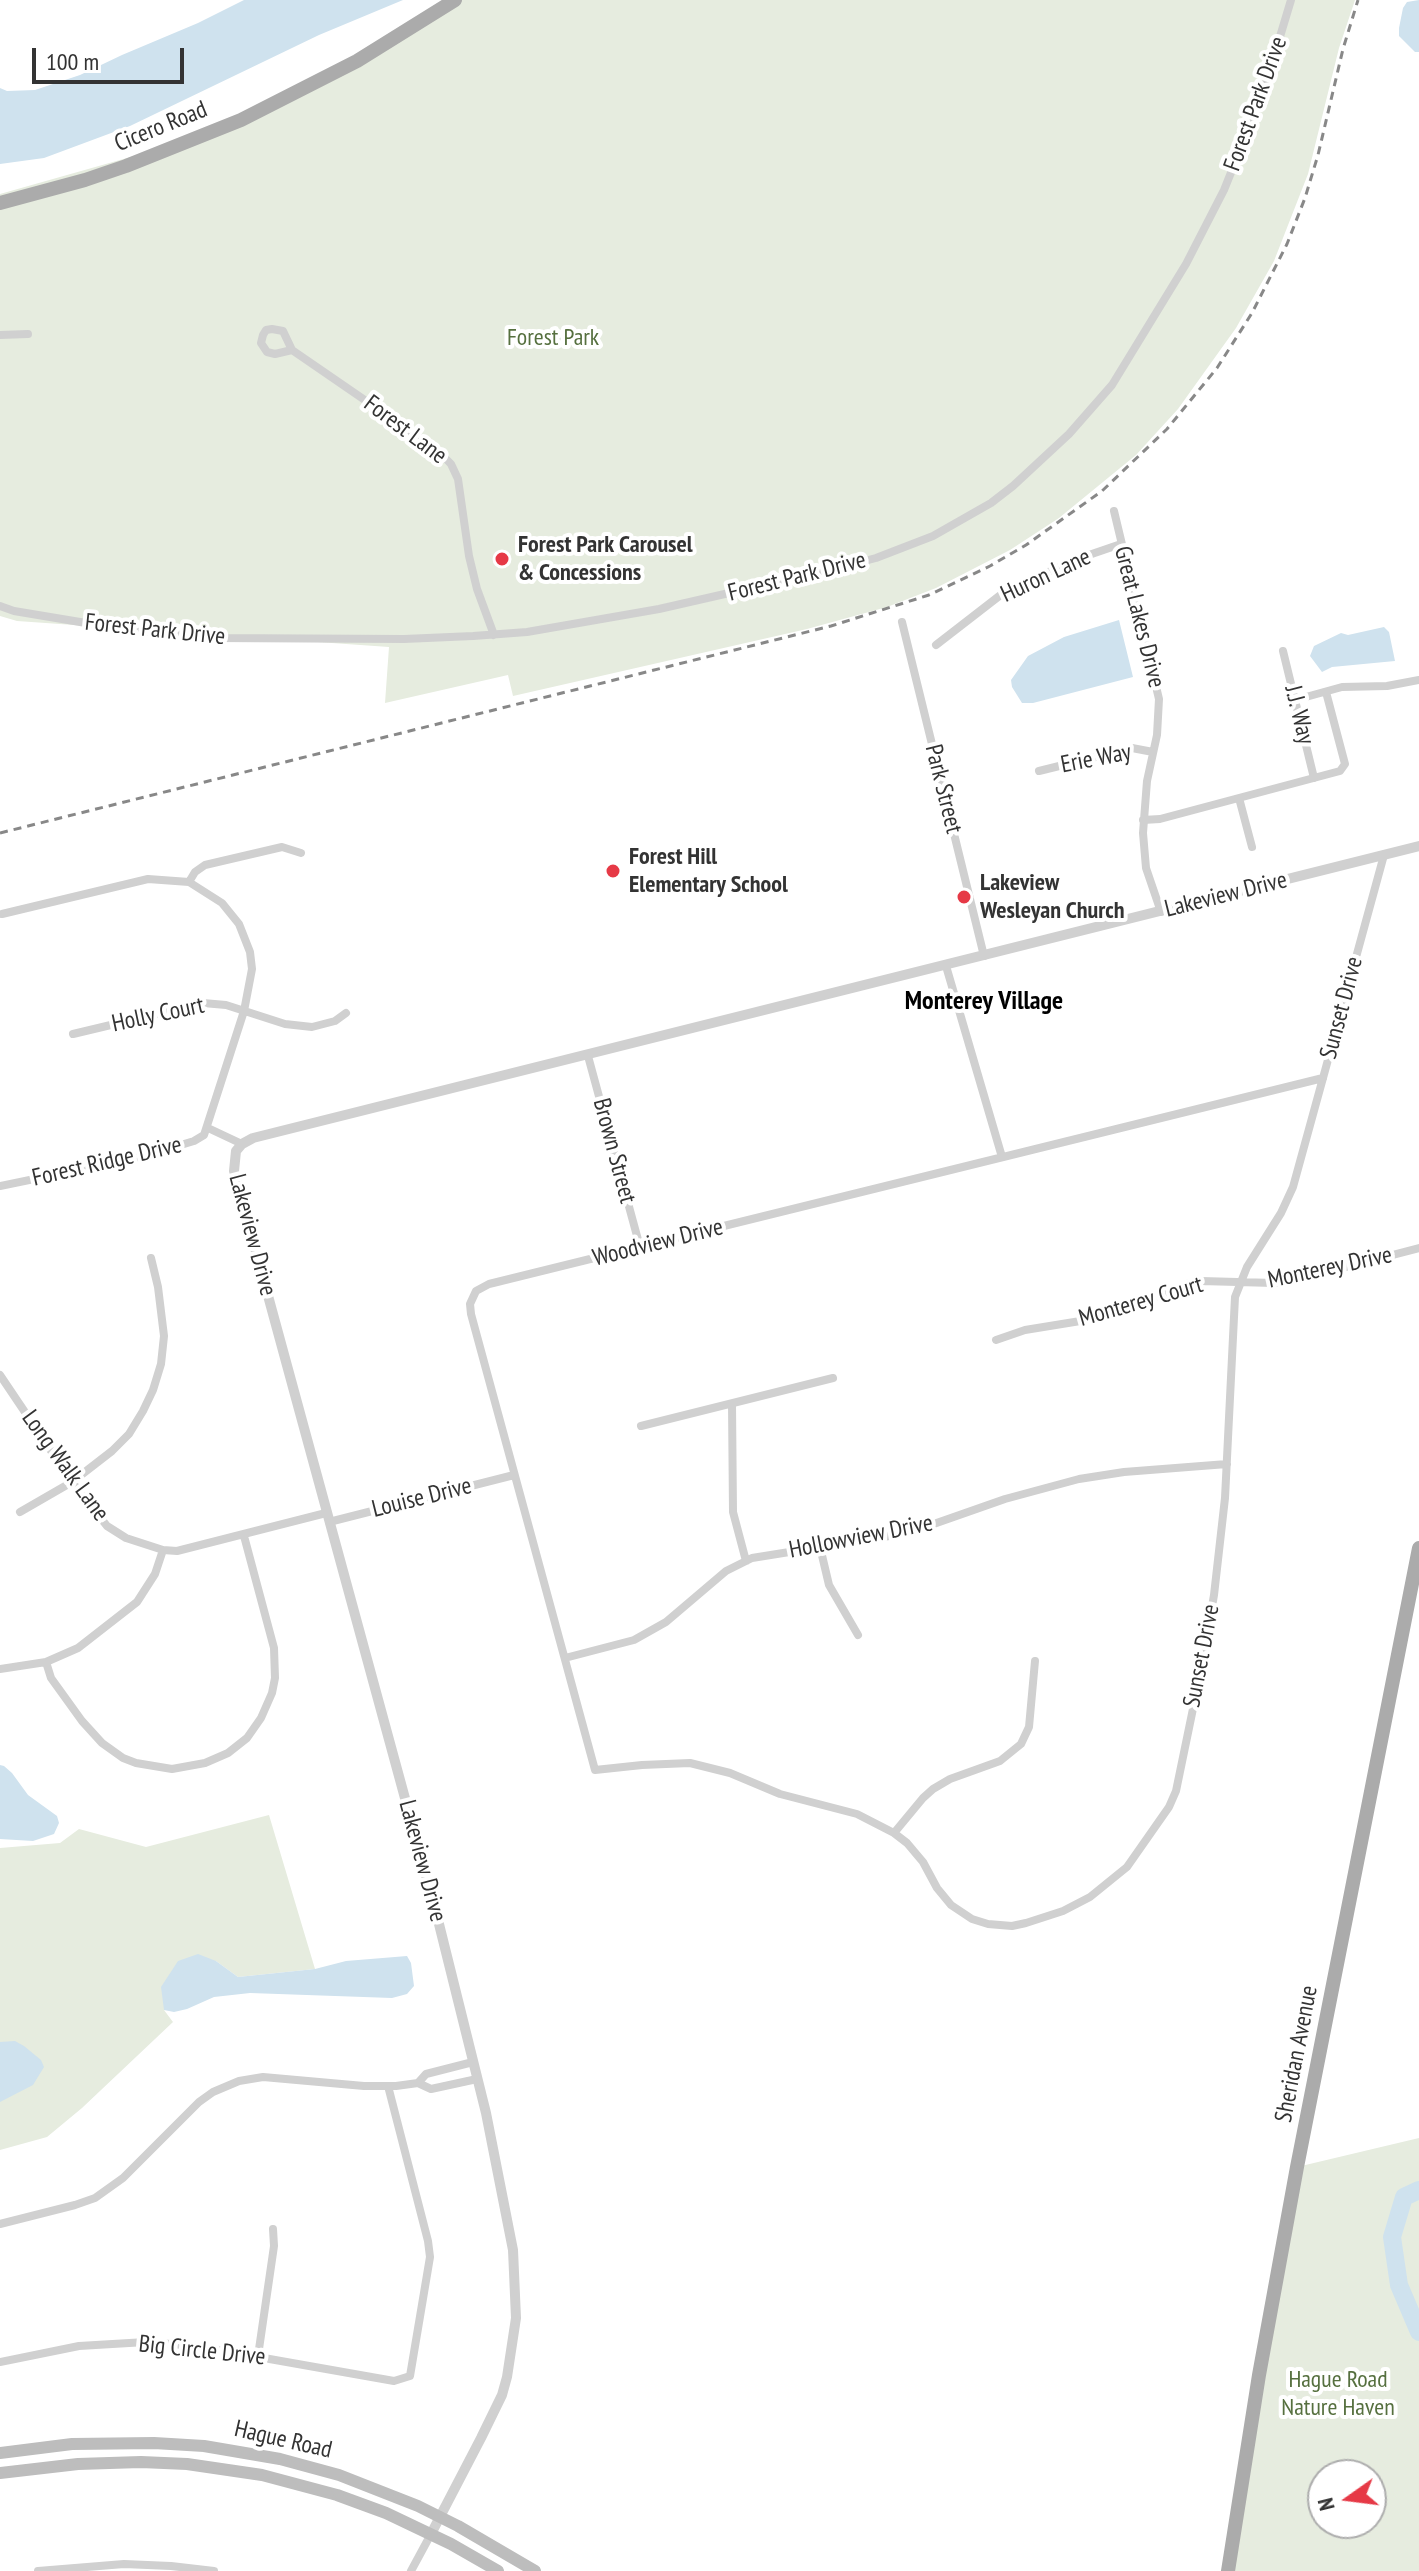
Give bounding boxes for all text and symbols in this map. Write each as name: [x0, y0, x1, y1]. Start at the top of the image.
scale bar: [36, 32, 188, 82]
street label: Forest Park Drive: [1218, 33, 1294, 175]
text: 100 m: [46, 46, 99, 77]
street label: Cicero Road: [111, 95, 211, 159]
park label: Forest Park: [507, 324, 599, 352]
street label: Forest Lane: [358, 390, 452, 470]
place label: Forest Park Carousel & Concessions: [518, 531, 693, 587]
street label: Huron Lane: [997, 543, 1095, 609]
street label: Great Lakes Drive: [1108, 543, 1170, 691]
street label: Forest Park Drive: [725, 546, 869, 608]
marker: Forest Park Carousel & Concessions: [493, 550, 511, 568]
street label: Forest Park Drive: [83, 608, 227, 652]
street label: J.J. Way: [1278, 683, 1320, 747]
street label: Erie Way: [1058, 738, 1134, 780]
street label: Park Street: [918, 742, 968, 836]
place label: Forest Hill Elementary School: [629, 843, 788, 899]
marker: Forest Hill Elementary School: [604, 862, 622, 880]
street label: Lakeview Drive: [1162, 866, 1290, 924]
place label: Lakeview Wesleyan Church: [980, 869, 1125, 925]
marker: Lakeview Wesleyan Church: [955, 888, 973, 906]
street label: Sunset Drive: [1315, 954, 1369, 1062]
district label: Monterey Village: [905, 986, 1063, 1018]
street label: Holly Court: [109, 991, 207, 1039]
street label: Brown Street: [586, 1095, 642, 1207]
street label: Forest Ridge Drive: [29, 1131, 185, 1193]
street label: Lakeview Drive: [222, 1171, 282, 1299]
street label: Woodview Drive: [590, 1213, 726, 1273]
street label: Monterey Drive: [1265, 1241, 1395, 1295]
street label: Monterey Court: [1076, 1271, 1206, 1333]
street label: Long Walk Lane: [15, 1405, 115, 1527]
street label: Louise Drive: [369, 1472, 475, 1524]
street label: Hollowview Drive: [787, 1509, 935, 1565]
street label: Sunset Drive: [1178, 1602, 1226, 1710]
street label: Lakeview Drive: [392, 1797, 452, 1925]
street label: Sheridan Avenue: [1270, 1983, 1324, 2125]
street label: Big Circle Drive: [137, 2330, 267, 2372]
park label: Hague Road Nature Haven: [1281, 2366, 1395, 2422]
street label: Hague Road: [231, 2415, 335, 2465]
north arrow: [1307, 2459, 1387, 2539]
text: N: [1311, 2495, 1341, 2513]

